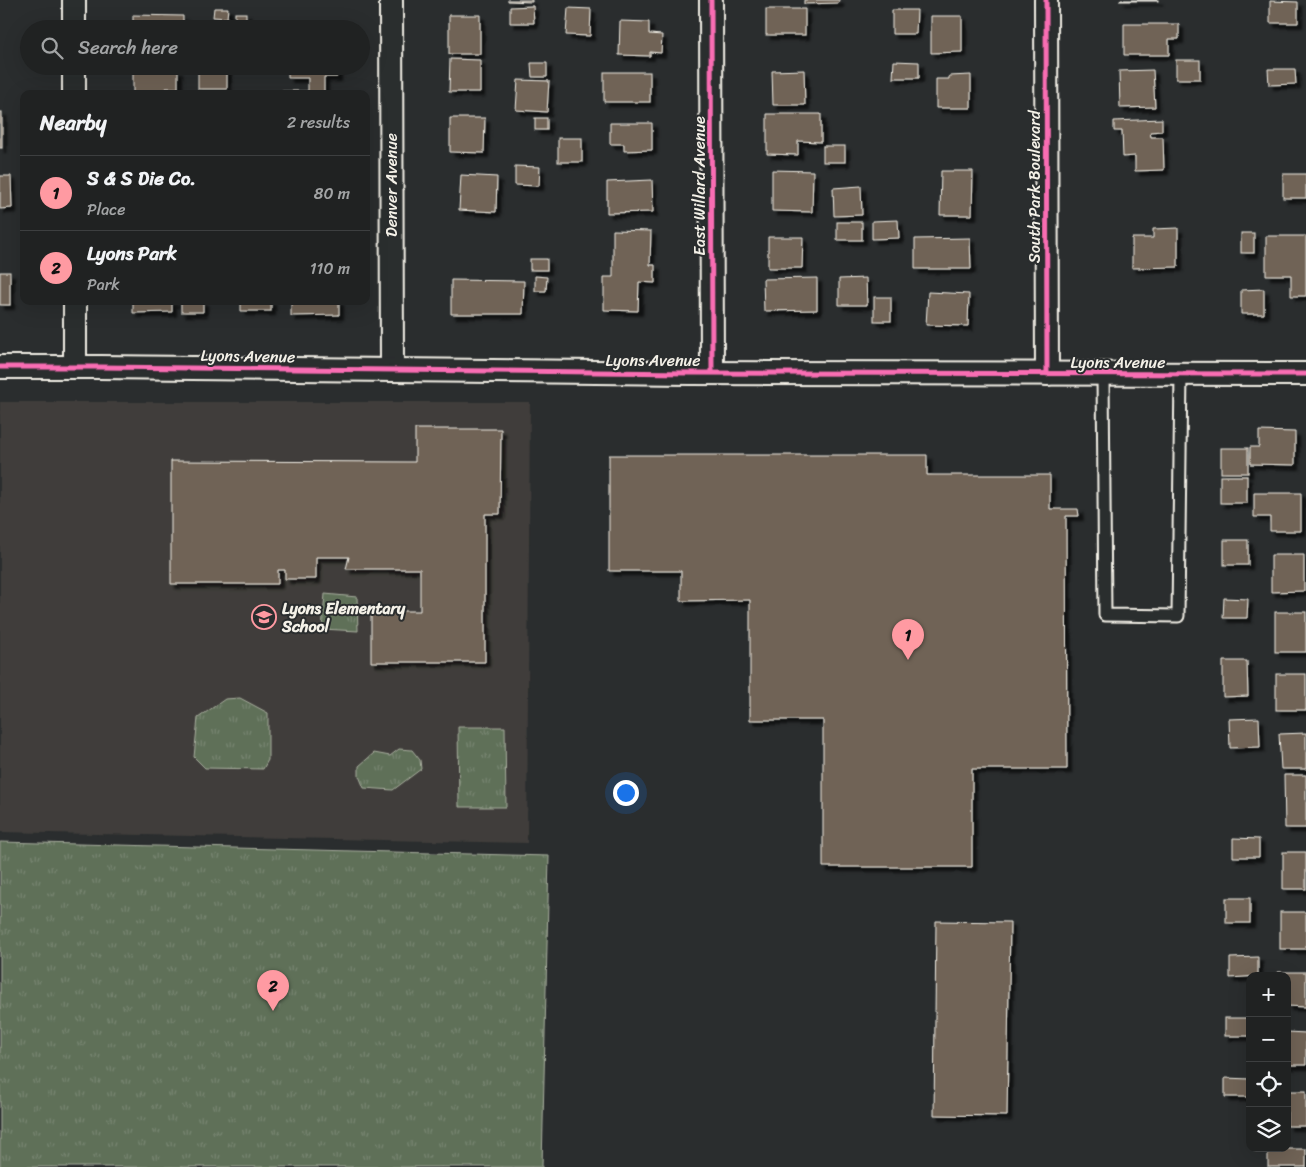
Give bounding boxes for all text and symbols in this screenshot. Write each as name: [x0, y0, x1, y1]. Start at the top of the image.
search box: [20, 20, 370, 75]
text: Search here: [78, 31, 178, 64]
icon: search: [38, 34, 66, 62]
text: Nearby: [40, 104, 106, 142]
text: 2 results: [287, 108, 350, 137]
street label: South Park Boulevard: [1020, 109, 1049, 263]
street label: East Willard Avenue: [685, 116, 714, 256]
street label: Denver Avenue: [377, 133, 406, 237]
text: S & S Die Co.: [87, 162, 196, 195]
text: 1: [53, 179, 59, 208]
text: 80 m: [314, 179, 350, 208]
text: Place: [87, 195, 126, 224]
text: Lyons Park: [87, 237, 177, 270]
text: 2: [51, 254, 61, 283]
text: 110 m: [310, 254, 350, 283]
text: Park: [87, 270, 120, 299]
street label: Lyons Avenue: [200, 341, 296, 371]
street label: Lyons Avenue: [606, 346, 700, 375]
street label: Lyons Avenue: [1071, 348, 1165, 377]
place label: Lyons Elementary School: [281, 594, 406, 641]
school or university icon: Lyons Elementary School: [251, 604, 277, 630]
pin: 1: [892, 619, 924, 660]
your location: [613, 780, 639, 806]
pin: 2: [257, 970, 289, 1011]
map controls: [1246, 972, 1291, 1152]
button: +: [1246, 972, 1291, 1017]
button: −: [1246, 1017, 1291, 1062]
button: locate: [1246, 1062, 1291, 1107]
button: layers: [1246, 1107, 1291, 1152]

